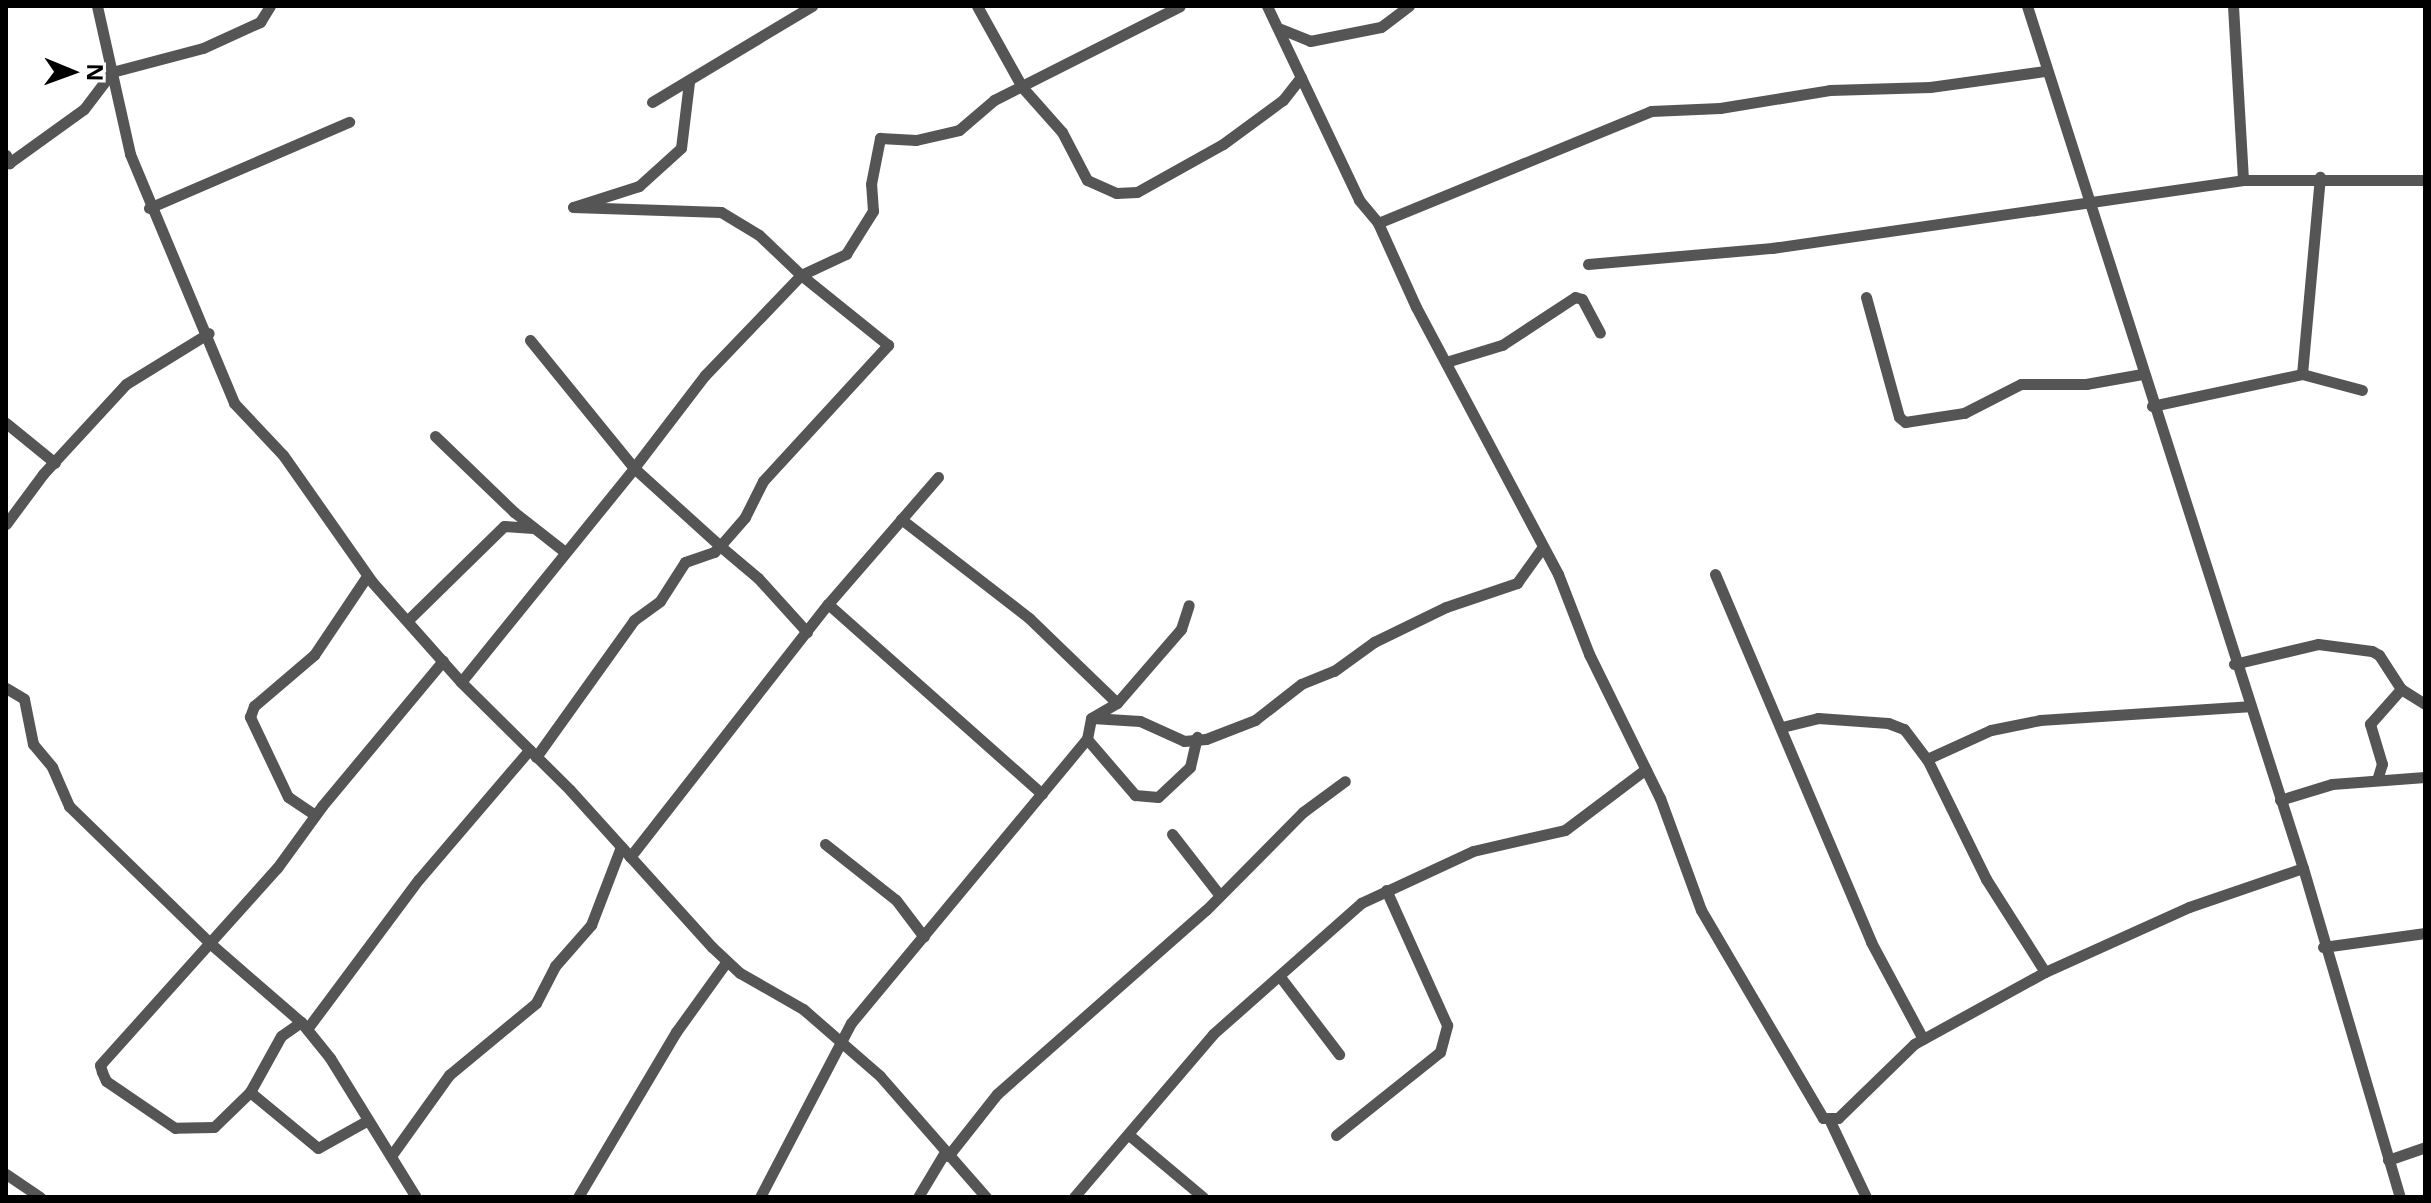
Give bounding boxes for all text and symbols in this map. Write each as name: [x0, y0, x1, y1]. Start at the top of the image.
north arrow: [32, 32, 112, 112]
text: N: [81, 63, 111, 82]

